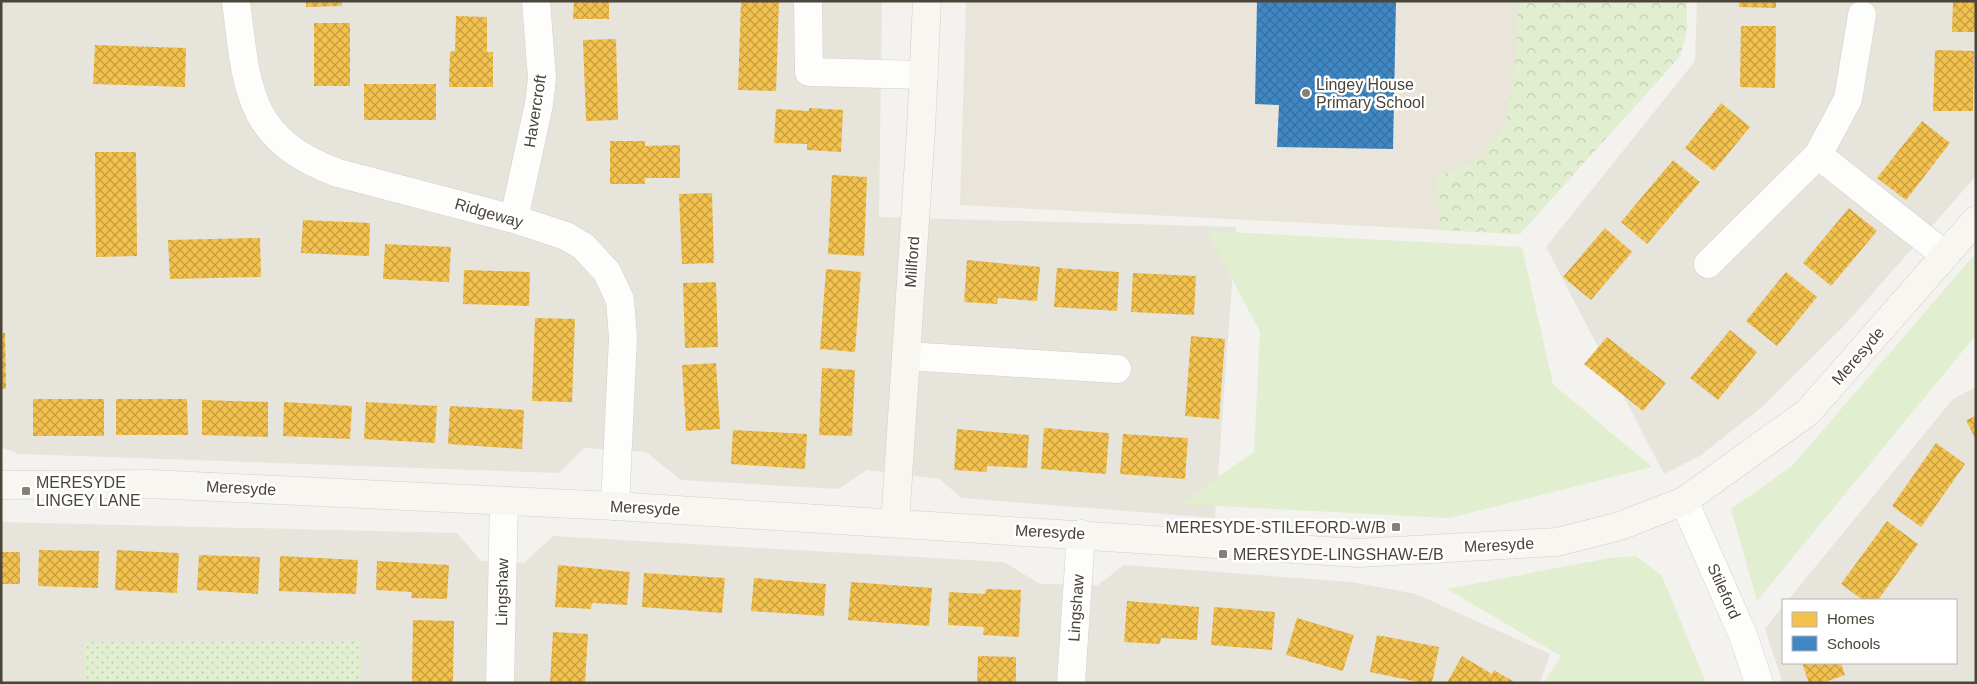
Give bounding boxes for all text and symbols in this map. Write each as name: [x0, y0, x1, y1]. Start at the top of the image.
street label: Havercroft: [521, 73, 549, 149]
place label: Lingey House Primary School: [1316, 76, 1424, 111]
marker: Lingey House Primary School: [1300, 87, 1312, 99]
street label: Ridgeway: [453, 195, 525, 231]
street label: Millford: [902, 236, 922, 288]
street label: Meresyde: [1829, 324, 1888, 388]
place label: MERESYDE LINGEY LANE: [36, 474, 141, 509]
street label: Meresyde: [205, 478, 277, 498]
marker: MERESYDE LINGEY LANE: [20, 485, 32, 497]
street label: Meresyde: [609, 498, 681, 518]
place label: MERESYDE-STILEFORD-W/B: [1166, 519, 1386, 536]
marker: MERESYDE-STILEFORD-W/B: [1390, 521, 1402, 533]
street label: Meresyde: [1014, 522, 1086, 542]
street label: Meresyde: [1463, 535, 1535, 555]
place label: MERESYDE-LINGSHAW-E/B: [1233, 546, 1444, 563]
marker: MERESYDE-LINGSHAW-E/B: [1217, 548, 1229, 560]
street label: Lingshaw: [493, 558, 511, 626]
street label: Stileford: [1704, 561, 1744, 621]
street label: Lingshaw: [1065, 573, 1087, 642]
legend: [1782, 599, 1957, 664]
text: Homes: [1827, 610, 1875, 627]
text: Schools: [1827, 635, 1880, 652]

